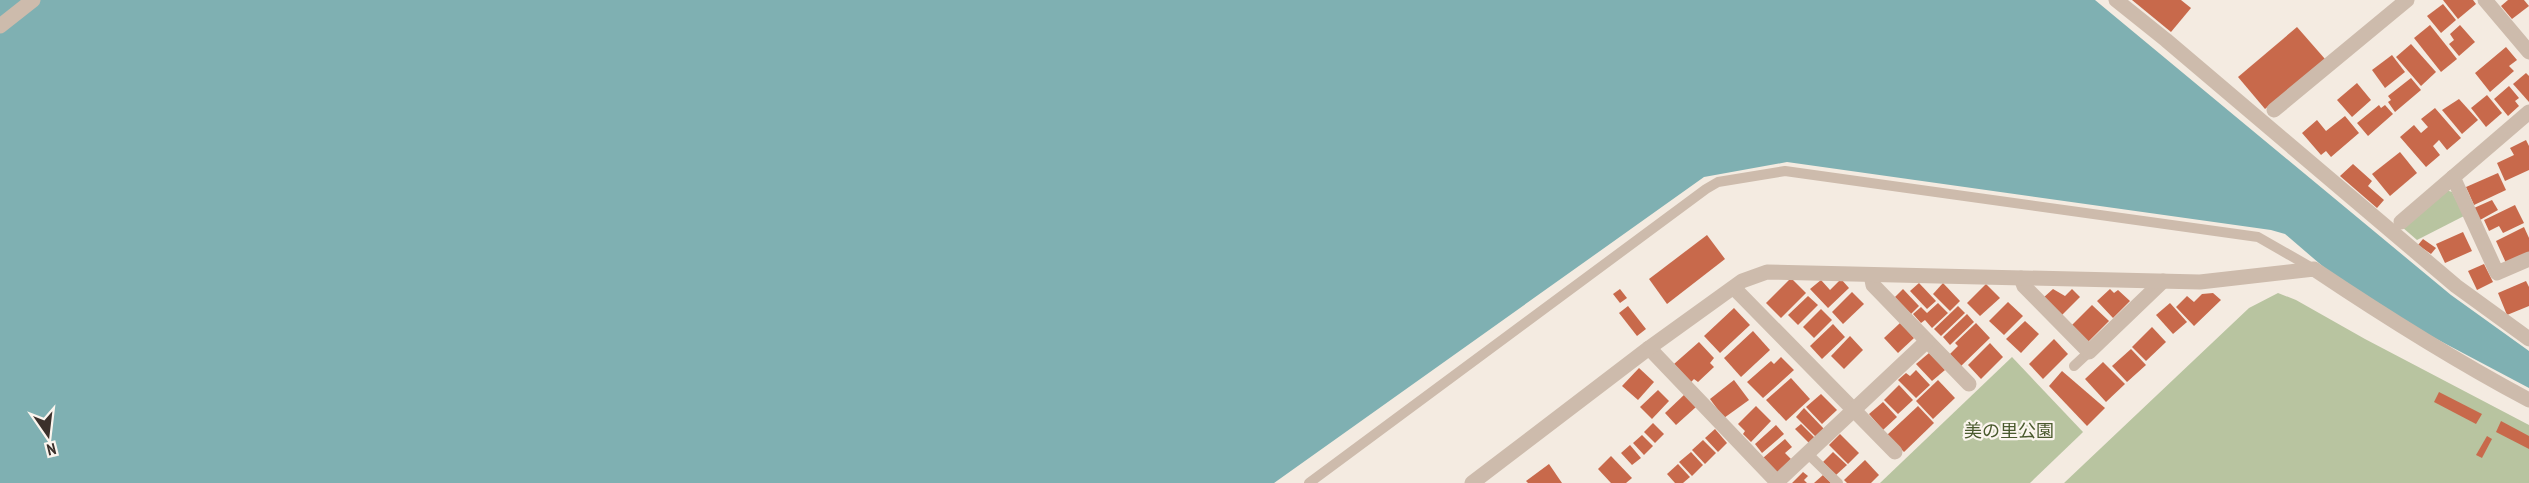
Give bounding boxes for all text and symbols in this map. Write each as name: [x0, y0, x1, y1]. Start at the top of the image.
north arrow: [18, 405, 78, 465]
park label: 美の里公園: [1964, 419, 2054, 442]
text: N: [45, 439, 58, 460]

